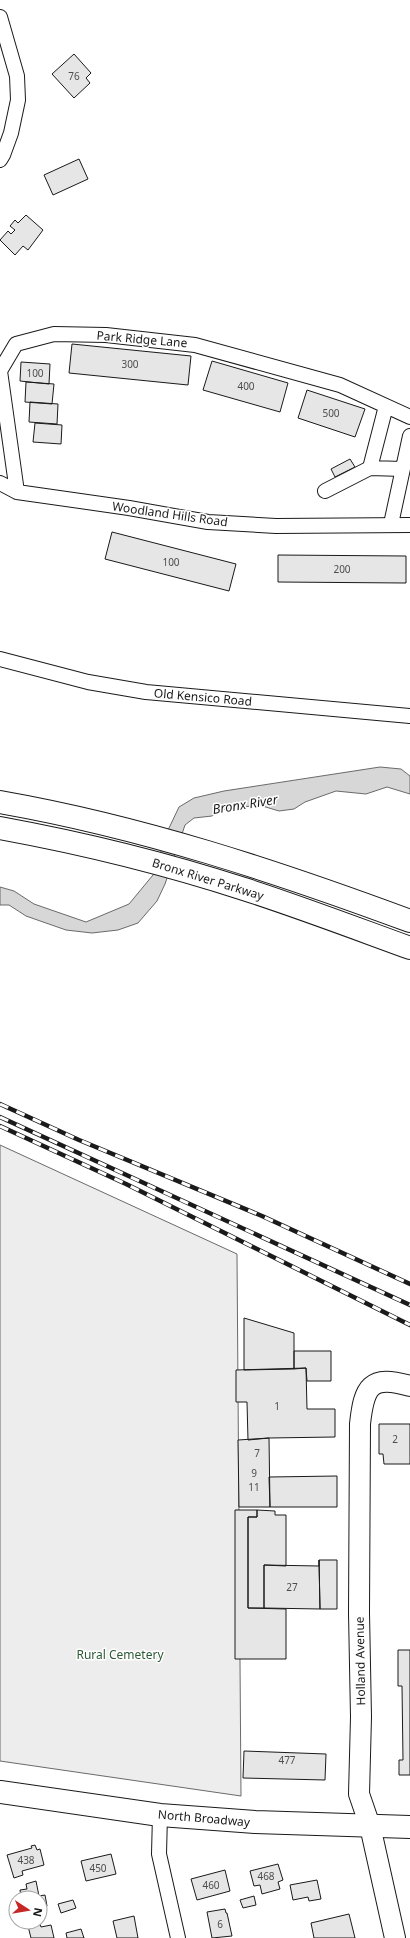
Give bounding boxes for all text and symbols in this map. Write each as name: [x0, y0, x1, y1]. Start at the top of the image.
house number: 76: [68, 69, 80, 83]
street label: Park Ridge Lane: [96, 327, 188, 351]
house number: 300: [121, 357, 139, 371]
house number: 100: [26, 366, 44, 380]
house number: 400: [237, 379, 255, 393]
house number: 500: [322, 406, 340, 420]
street label: Woodland Hills Road: [111, 497, 229, 531]
house number: 100: [162, 555, 180, 569]
house number: 200: [333, 562, 351, 576]
street label: Old Kensico Road: [153, 684, 253, 710]
water label: Bronx River: [211, 790, 280, 818]
street label: Bronx River Parkway: [150, 854, 267, 904]
house number: 1: [274, 1399, 280, 1413]
house number: 2: [392, 1432, 398, 1446]
house number: 7: [254, 1446, 260, 1460]
house number: 9: [251, 1466, 257, 1480]
house number: 11: [248, 1480, 260, 1494]
house number: 27: [286, 1580, 298, 1594]
street label: Holland Avenue: [351, 1616, 369, 1706]
park label: Rural Cemetery: [76, 1646, 164, 1663]
house number: 477: [278, 1753, 296, 1767]
street label: North Broadway: [157, 1806, 252, 1831]
house number: 438: [17, 1853, 35, 1867]
house number: 450: [89, 1861, 107, 1875]
house number: 468: [257, 1869, 275, 1883]
house number: 460: [202, 1878, 220, 1892]
north arrow: [8, 1890, 48, 1930]
text: N: [30, 1906, 47, 1918]
house number: 6: [217, 1917, 223, 1931]

